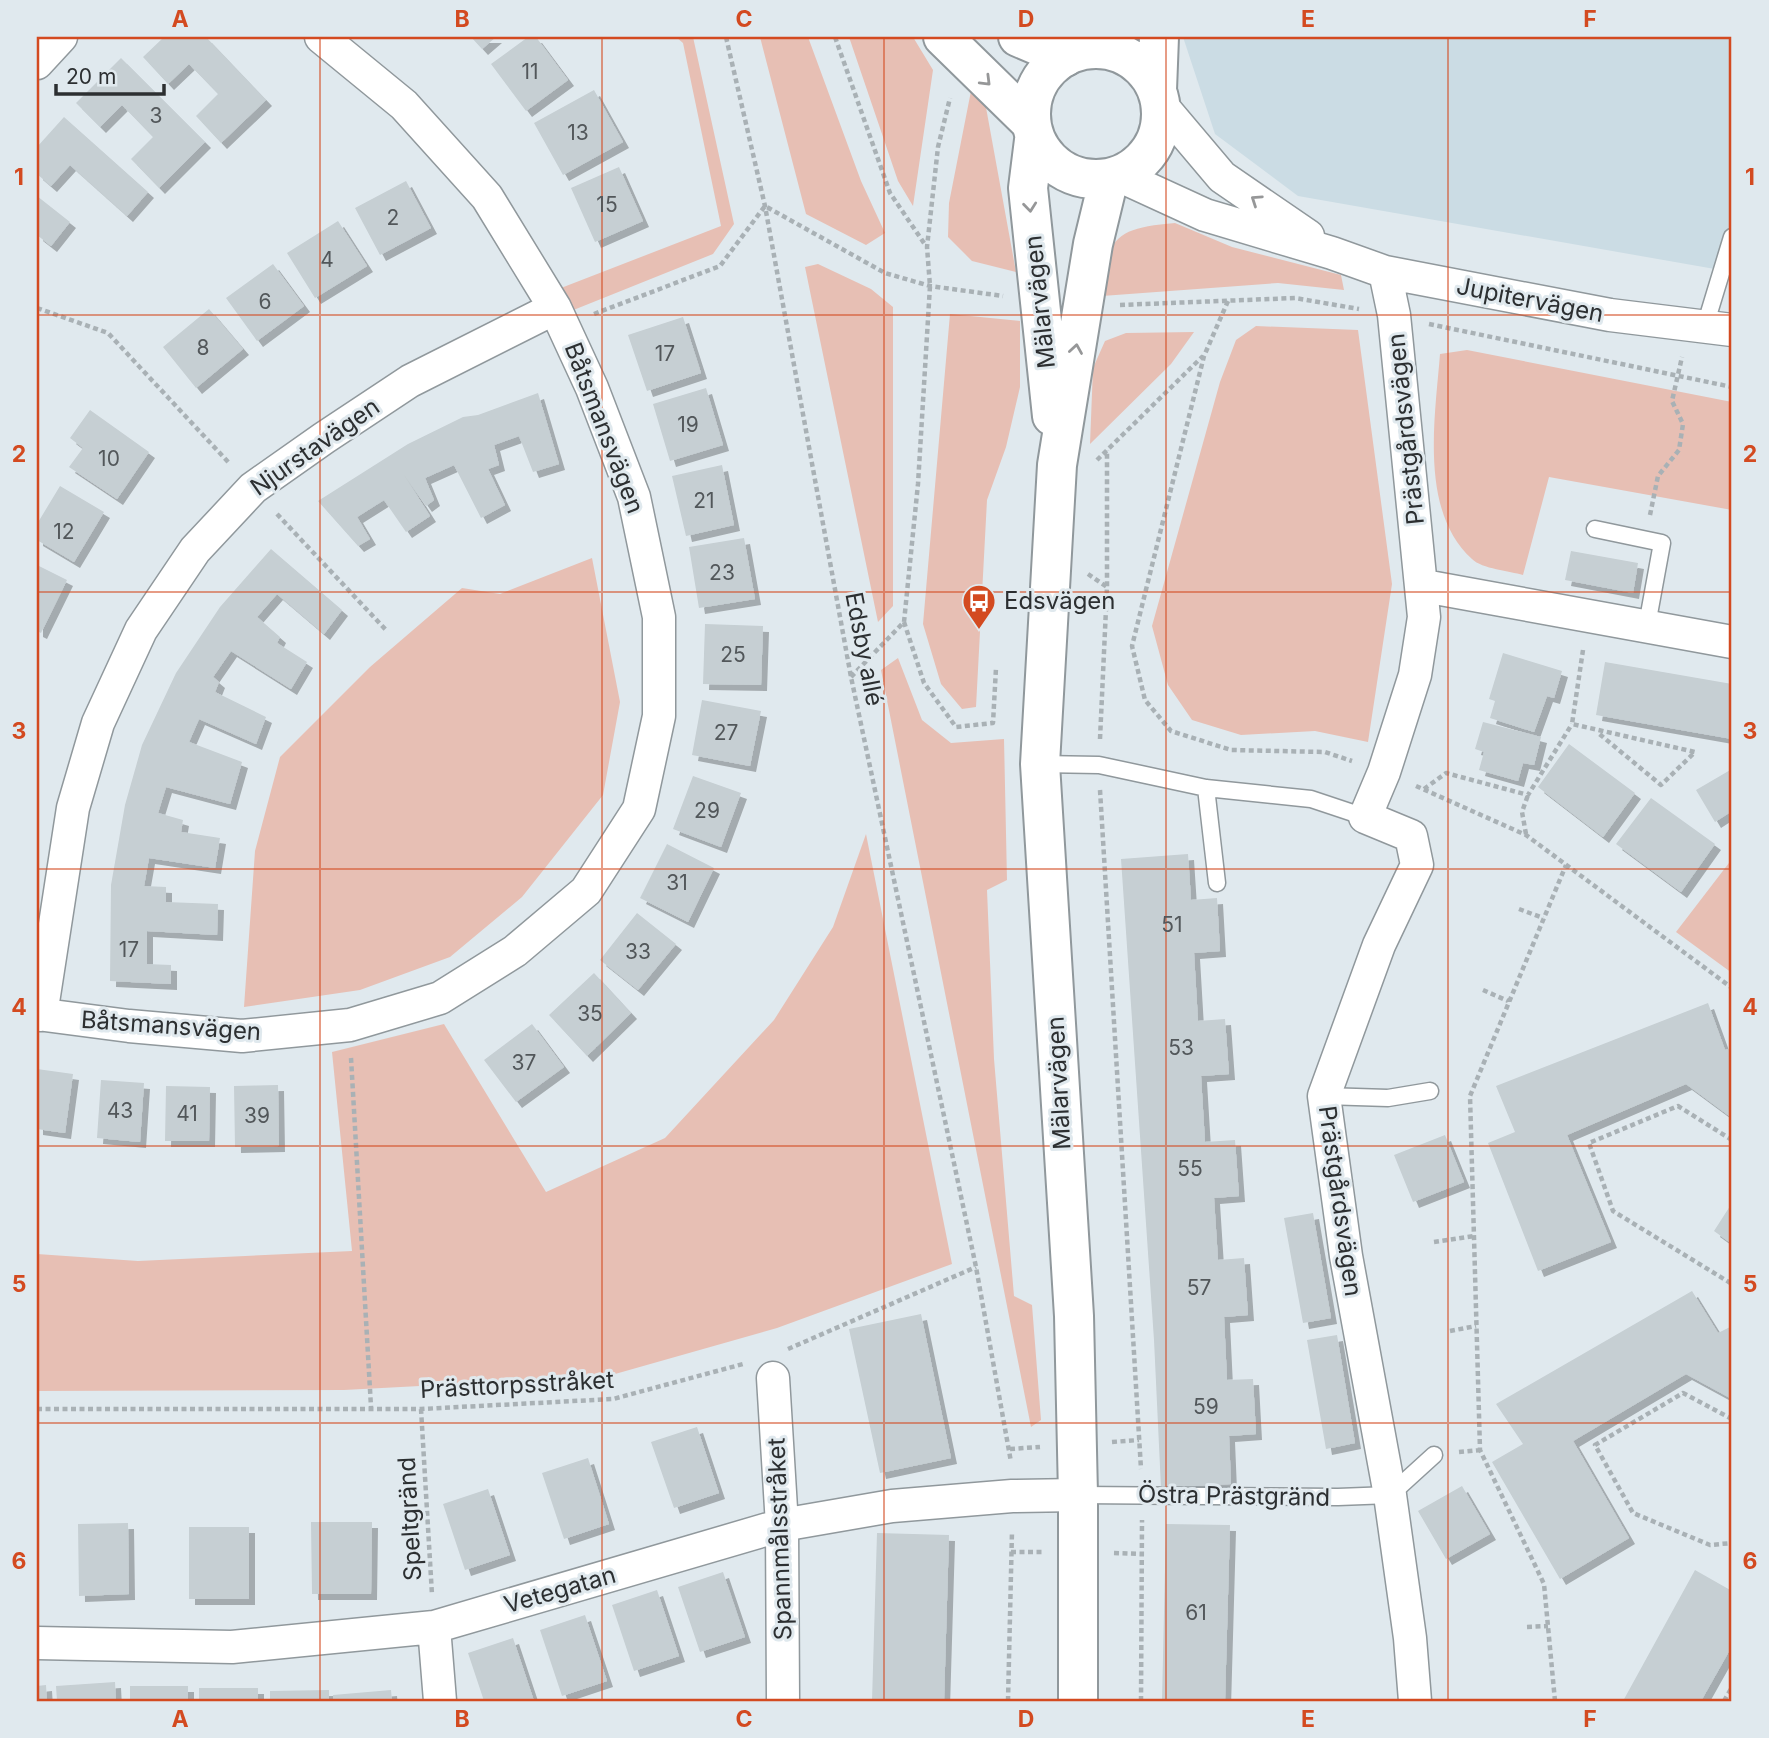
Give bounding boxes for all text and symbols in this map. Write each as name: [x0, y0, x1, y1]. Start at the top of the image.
text: A: [171, 5, 189, 33]
text: B: [454, 5, 470, 33]
text: C: [735, 5, 753, 33]
text: D: [1018, 5, 1034, 33]
text: E: [1301, 5, 1315, 33]
text: F: [1583, 5, 1597, 33]
scale bar: [56, 52, 164, 96]
house number: 11: [521, 59, 539, 84]
text: 20 m: [66, 64, 116, 89]
one-way arrow: [977, 73, 990, 86]
house number: 3: [150, 103, 162, 128]
house number: 13: [567, 120, 589, 145]
text: 1: [14, 163, 24, 191]
text: 1: [1745, 163, 1755, 191]
house number: 15: [596, 192, 618, 217]
one-way arrow: [1250, 195, 1263, 208]
one-way arrow: [1022, 202, 1037, 213]
house number: 2: [387, 205, 399, 230]
street label: Mälarvägen: [1018, 234, 1061, 370]
house number: 4: [320, 247, 334, 272]
street label: Jupitervägen: [1454, 271, 1606, 328]
house number: 6: [258, 289, 272, 314]
street label: Prästgårdsvägen: [1381, 332, 1430, 526]
house number: 8: [197, 335, 210, 360]
street label: Båtsmansvägen: [559, 338, 650, 517]
house number: 17: [655, 341, 675, 366]
one-way arrow: [1068, 343, 1083, 355]
street label: Njurstavägen: [245, 392, 385, 502]
house number: 19: [677, 412, 699, 437]
text: 2: [12, 440, 26, 468]
text: 2: [1743, 440, 1757, 468]
house number: 10: [98, 446, 120, 471]
house number: 21: [693, 488, 715, 513]
house number: 12: [53, 519, 75, 544]
house number: 23: [709, 560, 735, 585]
bus stop icon: Edsvägen: [960, 582, 998, 631]
place label: Edsvägen: [1004, 586, 1116, 615]
street label: Edsby allé: [839, 590, 890, 708]
house number: 25: [720, 642, 746, 667]
text: 3: [12, 717, 26, 745]
text: 3: [1743, 717, 1757, 745]
house number: 27: [714, 720, 738, 745]
house number: 29: [694, 798, 720, 823]
house number: 31: [666, 870, 688, 895]
house number: 51: [1161, 912, 1183, 937]
house number: 17: [119, 937, 139, 962]
house number: 33: [625, 939, 651, 964]
text: 4: [11, 993, 27, 1021]
text: 4: [1742, 993, 1758, 1021]
house number: 35: [577, 1001, 603, 1026]
street label: Båtsmansvägen: [80, 1005, 262, 1046]
street label: Mälarvägen: [1041, 1016, 1076, 1150]
house number: 53: [1168, 1035, 1194, 1060]
house number: 37: [512, 1050, 536, 1075]
house number: 43: [107, 1098, 133, 1123]
house number: 41: [176, 1101, 198, 1126]
house number: 39: [244, 1103, 270, 1128]
street label: Prästgårdsvägen: [1313, 1104, 1368, 1298]
house number: 55: [1177, 1156, 1203, 1181]
text: 5: [12, 1270, 26, 1298]
text: 5: [1743, 1270, 1757, 1298]
house number: 57: [1187, 1275, 1211, 1300]
street label: Prästtorpsstråket: [419, 1365, 615, 1404]
house number: 59: [1193, 1394, 1219, 1419]
street label: Spannmålsstråket: [761, 1437, 798, 1641]
street label: Speltgränd: [392, 1456, 427, 1582]
street label: Östra Prästgränd: [1138, 1479, 1330, 1512]
text: 6: [12, 1547, 26, 1575]
text: 6: [1743, 1547, 1757, 1575]
street label: Vetegatan: [501, 1560, 619, 1619]
house number: 61: [1185, 1600, 1207, 1625]
text: A: [171, 1705, 189, 1733]
text: B: [454, 1705, 470, 1733]
text: C: [735, 1705, 753, 1733]
text: D: [1018, 1705, 1034, 1733]
text: E: [1301, 1705, 1315, 1733]
text: F: [1583, 1705, 1597, 1733]

